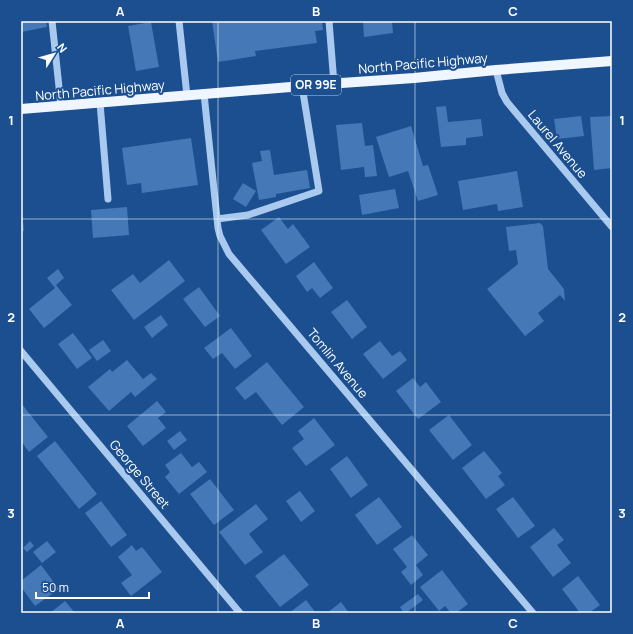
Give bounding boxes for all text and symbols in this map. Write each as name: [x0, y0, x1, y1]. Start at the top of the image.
text: A: [116, 2, 125, 20]
text: B: [312, 2, 320, 20]
text: C: [508, 2, 518, 20]
north arrow: [34, 34, 74, 74]
text: N: [54, 40, 71, 55]
street label: North Pacific Highway: [358, 48, 489, 78]
street label: North Pacific Highway: [35, 75, 166, 105]
road number: OR 99E: [291, 75, 341, 95]
street label: Laurel Avenue: [524, 106, 592, 182]
text: 1: [8, 111, 14, 129]
text: 1: [619, 111, 625, 129]
text: 2: [7, 308, 15, 326]
text: 2: [618, 308, 626, 326]
street label: Tomlin Avenue: [303, 324, 373, 402]
street label: George Street: [106, 436, 174, 512]
text: 3: [7, 504, 15, 522]
text: 3: [618, 504, 626, 522]
scale bar: [36, 574, 149, 600]
text: 50 m: [42, 579, 69, 596]
text: A: [116, 614, 125, 632]
text: B: [312, 614, 320, 632]
text: C: [508, 614, 518, 632]

